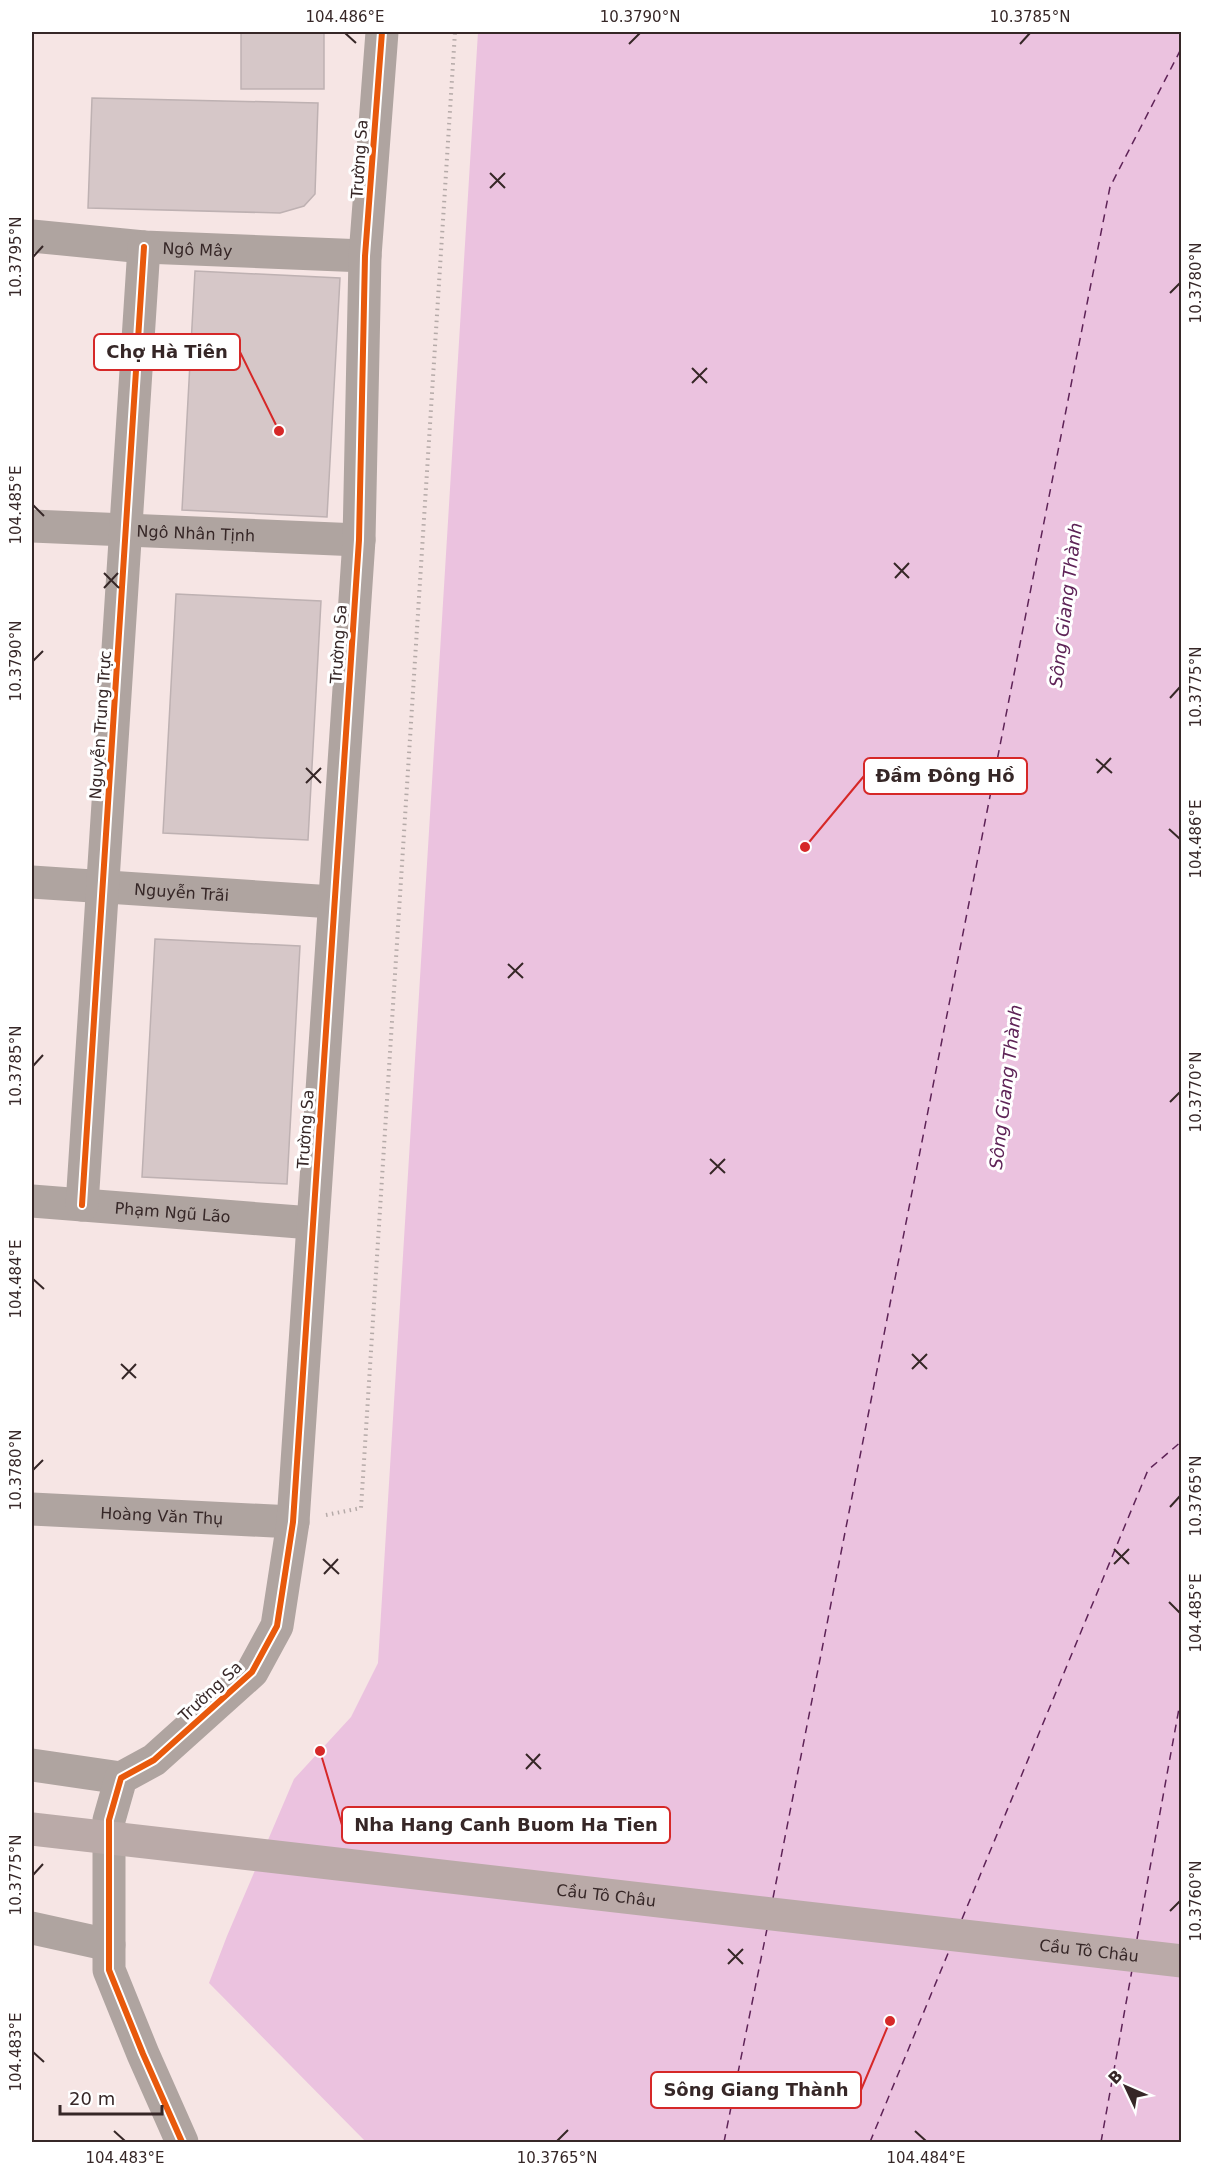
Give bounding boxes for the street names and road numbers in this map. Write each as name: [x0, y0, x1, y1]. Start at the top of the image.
street label: Trường Sa: [347, 119, 372, 200]
street label: Ngô Mây: [162, 239, 233, 261]
street label: Ngô Nhân Tịnh: [136, 521, 256, 546]
street label: Trường Sa: [326, 604, 351, 685]
street label: Nguyễn Trung Trực: [86, 650, 115, 800]
street label: Nguyễn Trãi: [134, 880, 230, 905]
street label: Trường Sa: [293, 1089, 318, 1170]
street label: Phạm Ngũ Lão: [114, 1199, 231, 1227]
street label: Hoàng Văn Thụ: [100, 1503, 224, 1529]
street label: Trường Sa: [174, 1657, 246, 1726]
street label: Cầu Tô Châu: [555, 1880, 657, 1911]
street label: Cầu Tô Châu: [1038, 1936, 1140, 1966]

